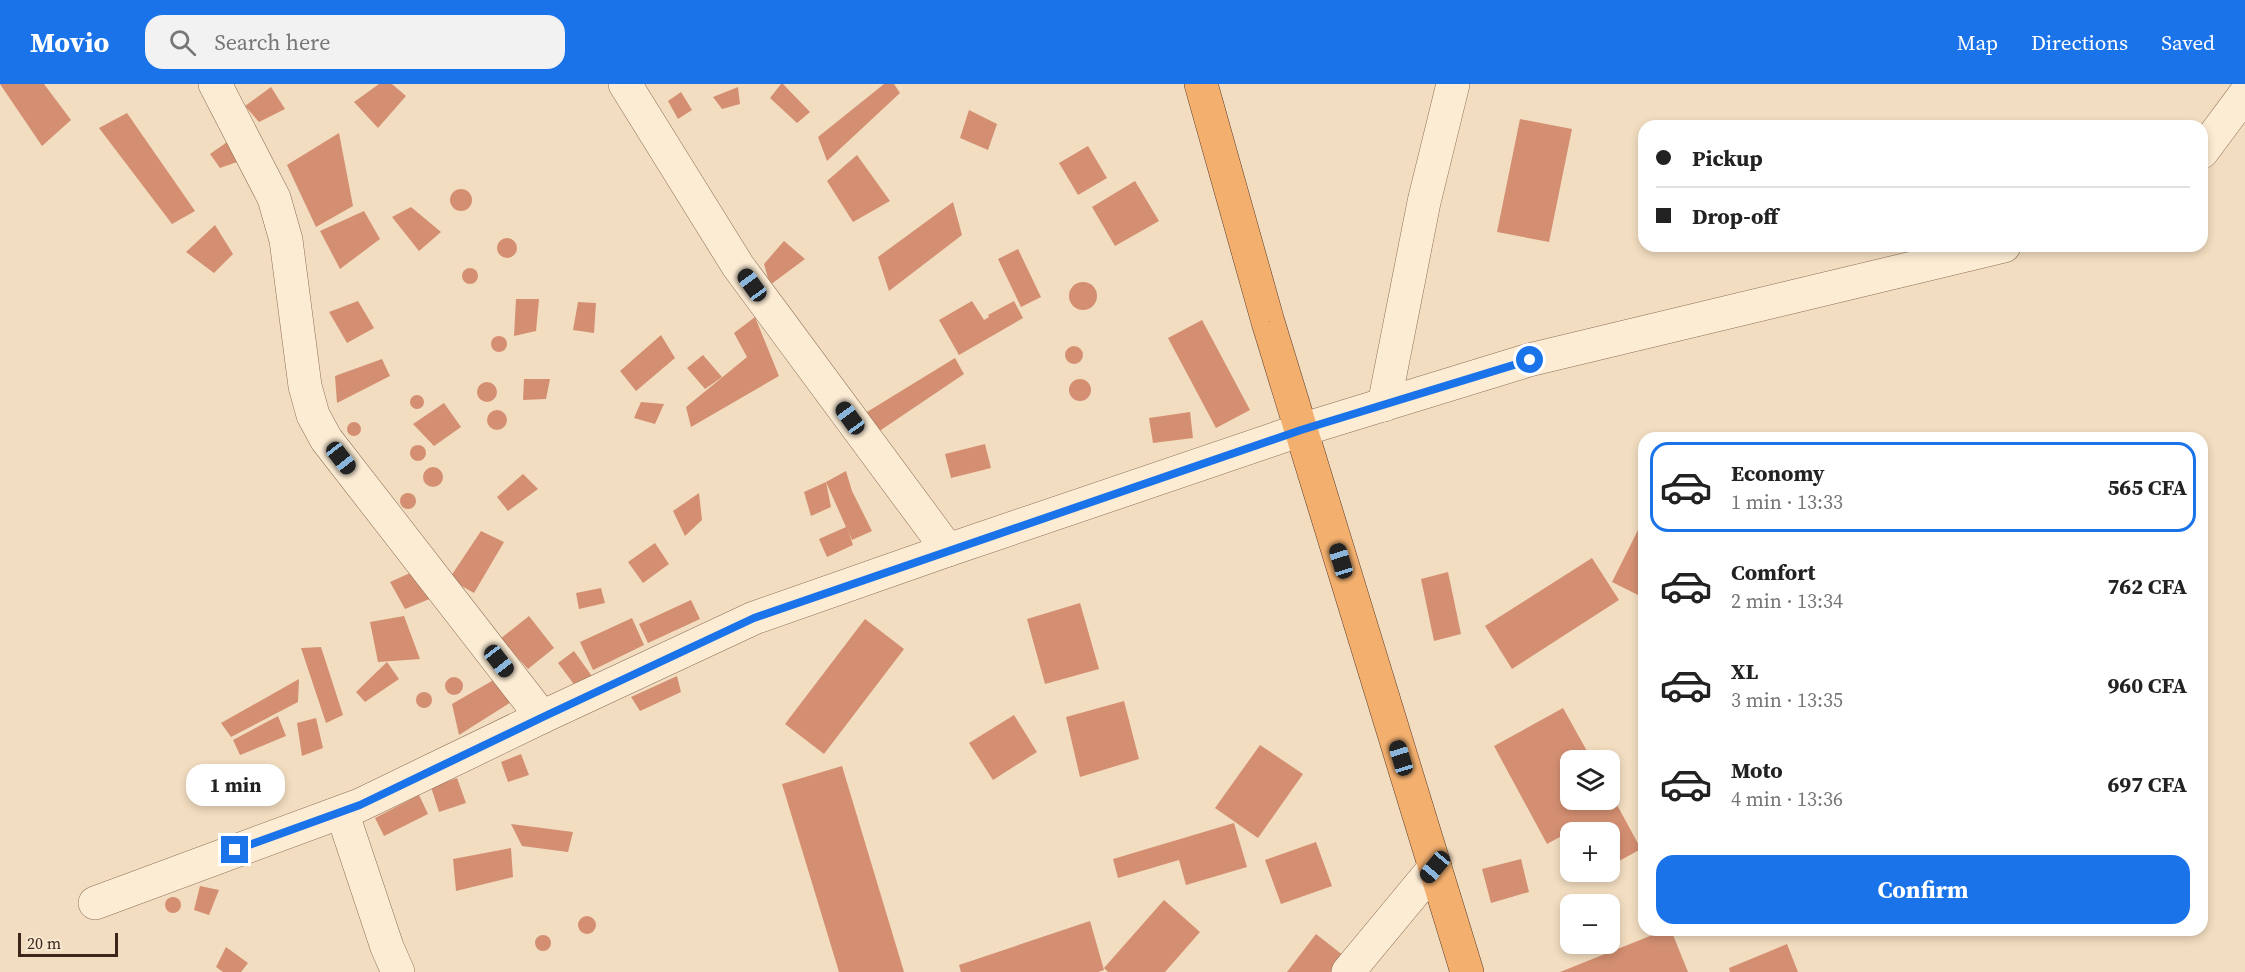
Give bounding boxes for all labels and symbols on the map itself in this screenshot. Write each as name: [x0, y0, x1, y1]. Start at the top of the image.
car: [734, 265, 770, 305]
route start: [1516, 346, 1543, 373]
car: [832, 398, 868, 438]
car: [323, 438, 359, 478]
car: [1327, 541, 1355, 581]
car: [481, 641, 517, 681]
car: [1387, 738, 1415, 778]
callout: 1 min: [186, 763, 284, 805]
route end: [221, 836, 248, 863]
car: [1417, 847, 1453, 887]
scale bar: [18, 930, 118, 958]

